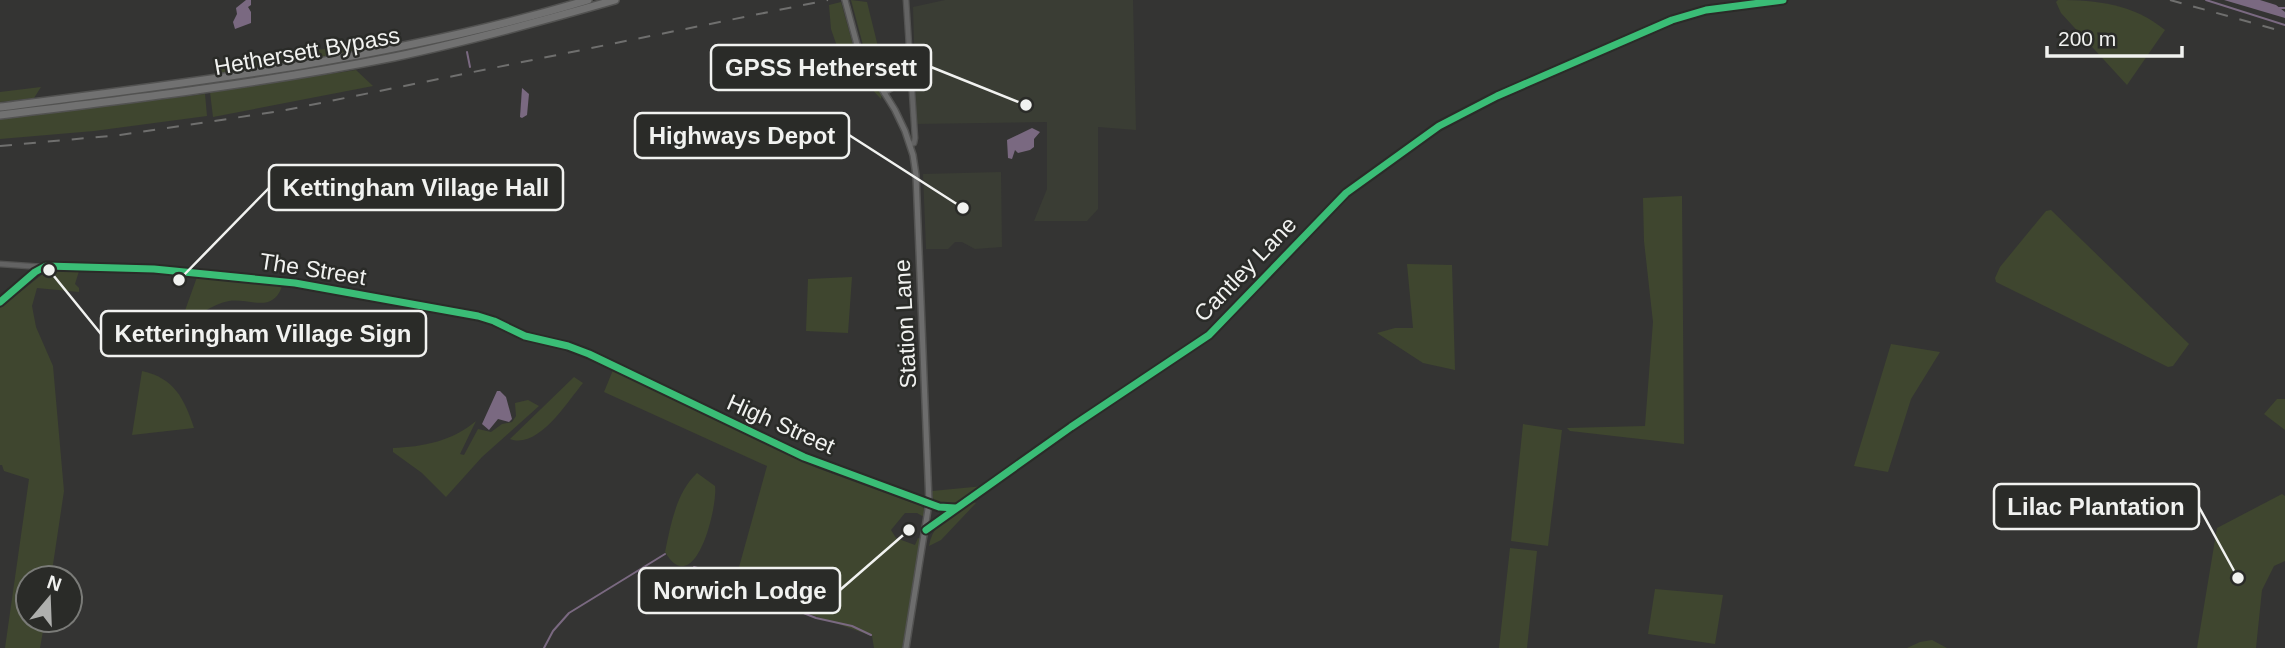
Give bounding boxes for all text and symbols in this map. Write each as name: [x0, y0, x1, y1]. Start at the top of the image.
scale bar: [2047, 14, 2182, 58]
street label: Hethersett Bypass: [212, 22, 402, 80]
text: 200 m: [2058, 27, 2116, 50]
callout: GPSS Hethersett: [711, 45, 931, 90]
text: GPSS Hethersett: [725, 54, 917, 81]
callout: Highways Depot: [635, 113, 849, 158]
text: Highways Depot: [649, 122, 835, 149]
callout: Kettingham Village Hall: [269, 165, 563, 210]
text: Kettingham Village Hall: [283, 174, 549, 201]
street label: Cantley Lane: [1189, 211, 1301, 327]
street label: The Street: [258, 248, 369, 290]
street label: Station Lane: [889, 259, 921, 389]
callout: Ketteringham Village Sign: [101, 311, 426, 356]
text: Ketteringham Village Sign: [115, 320, 411, 347]
street label: High Street: [723, 389, 839, 460]
callout: Lilac Plantation: [1994, 484, 2199, 529]
text: Lilac Plantation: [2007, 493, 2185, 520]
north arrow: [14, 564, 84, 634]
callout: Norwich Lodge: [639, 568, 840, 613]
text: N: [44, 571, 64, 596]
text: Norwich Lodge: [653, 577, 827, 604]

